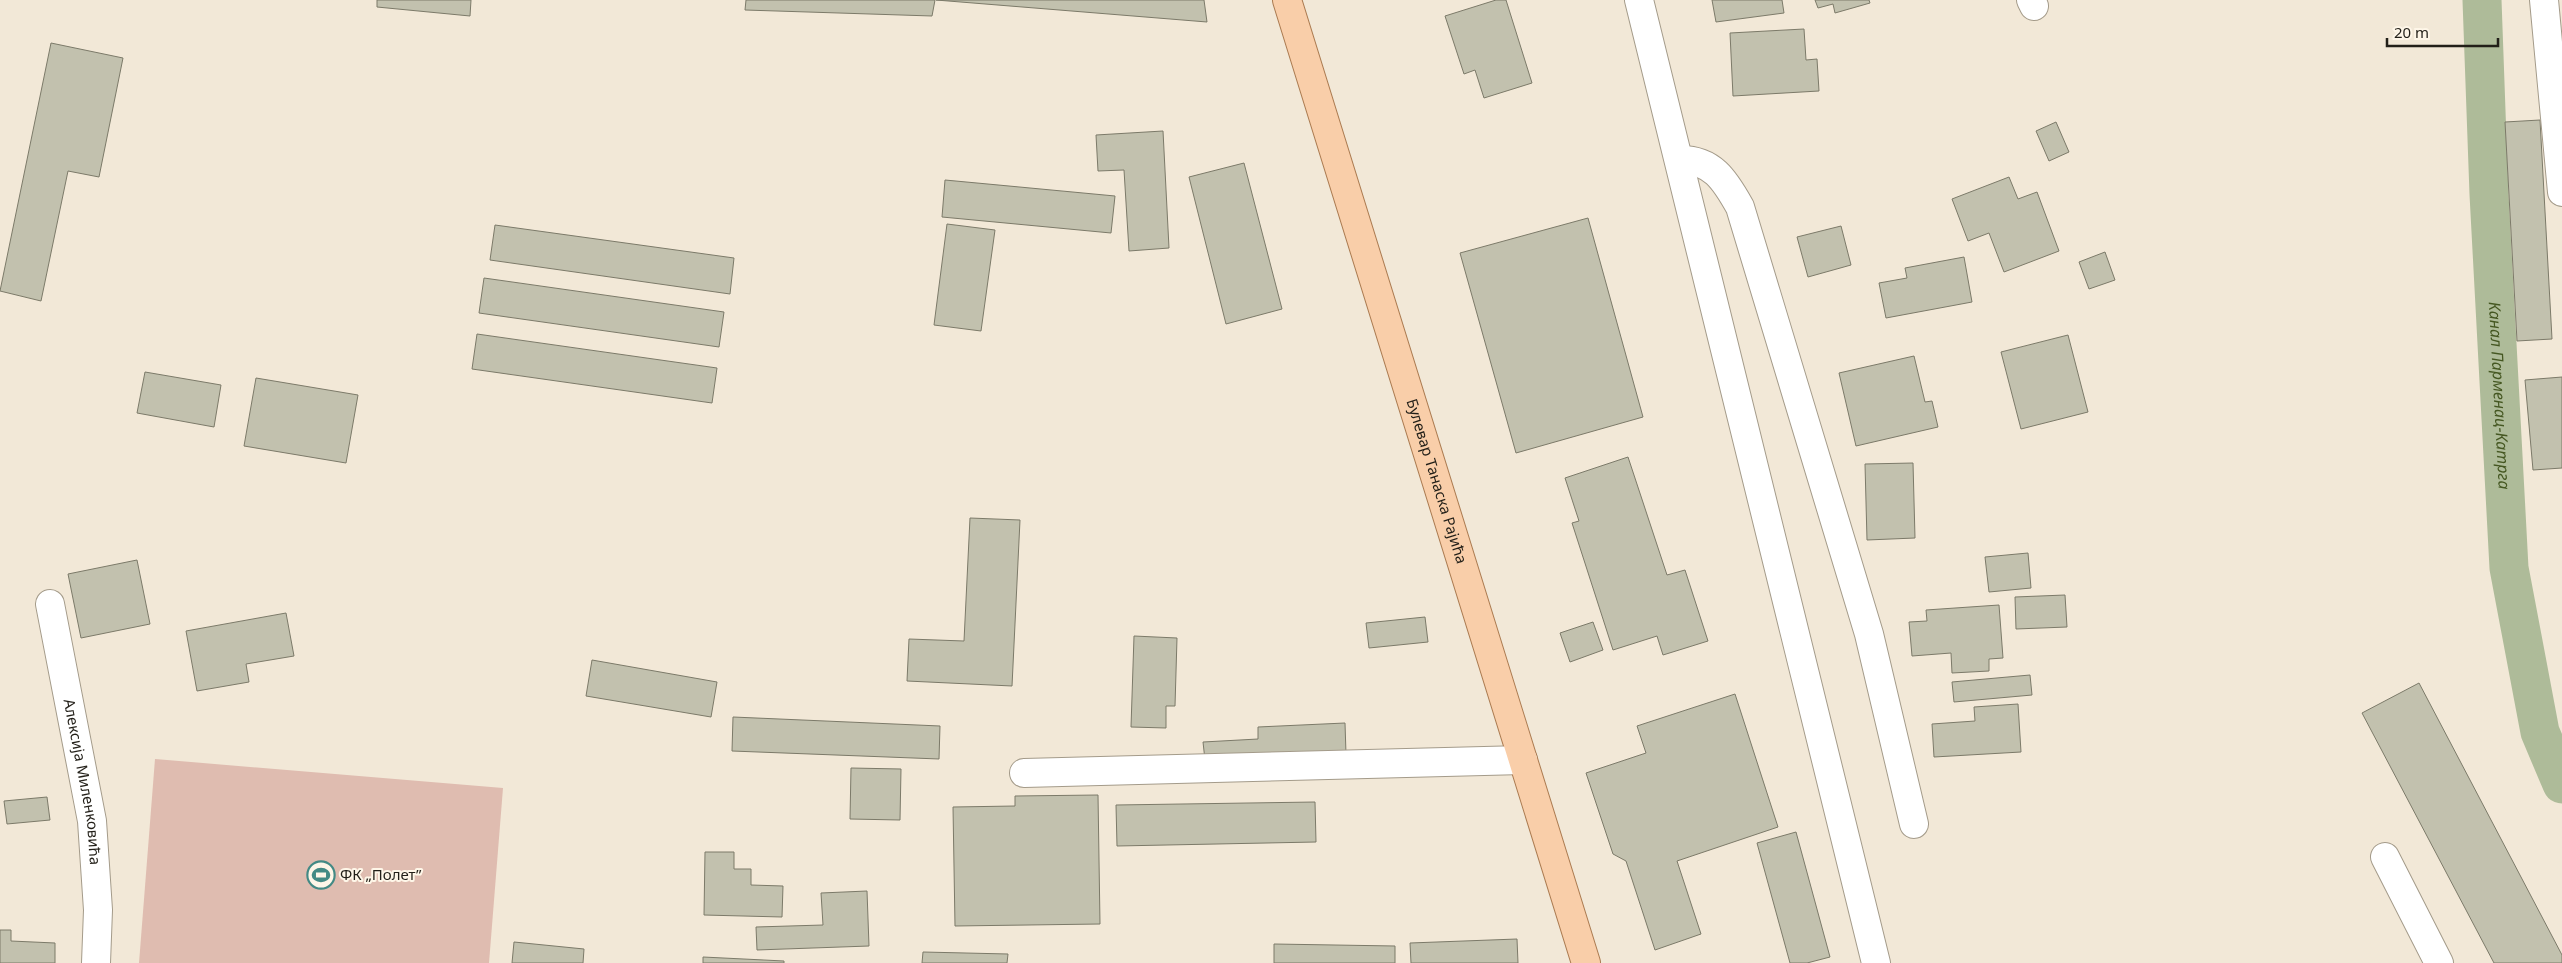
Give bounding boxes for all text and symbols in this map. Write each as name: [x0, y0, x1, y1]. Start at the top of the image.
scale bar: [2387, 15, 2498, 47]
text: 20 m: [2394, 22, 2429, 42]
water label: Канал Парменац-Катрга: [2484, 301, 2516, 490]
street label: Булевар Танаска Рајића: [1402, 396, 1472, 566]
street label: Алексија Миленковића: [60, 697, 106, 866]
sports icon: ФК „Полет”: [306, 860, 336, 890]
place label: ФК „Полет”: [340, 864, 422, 884]

